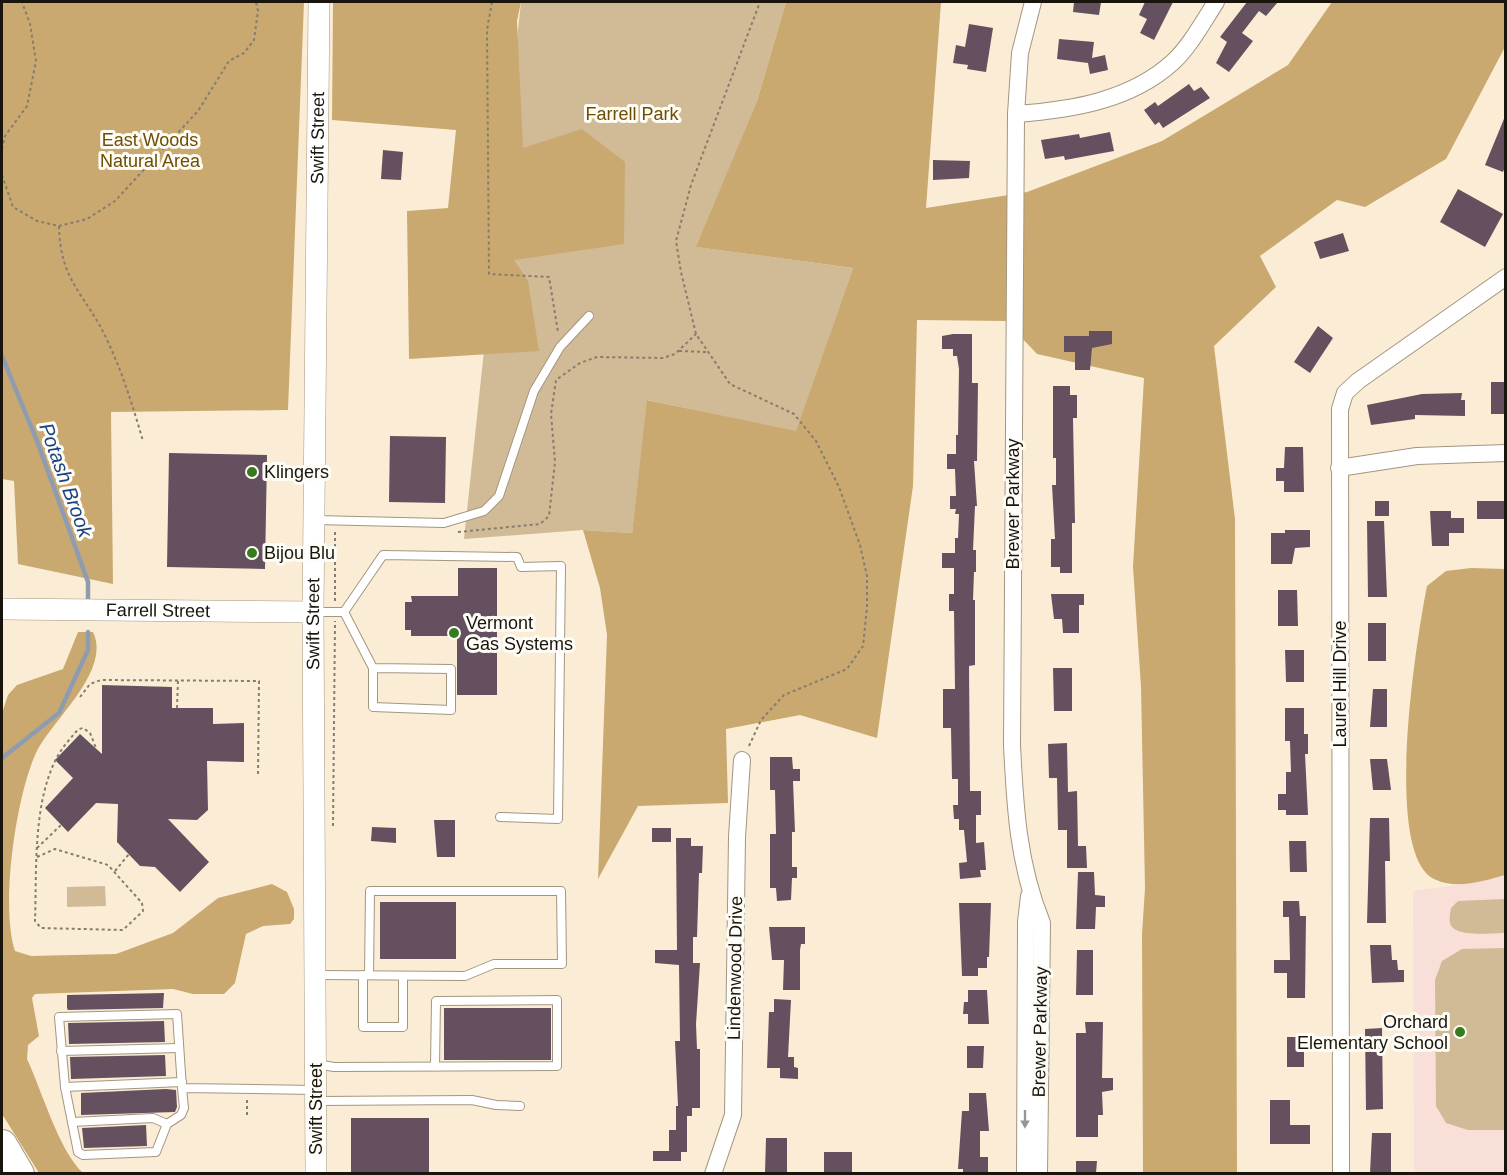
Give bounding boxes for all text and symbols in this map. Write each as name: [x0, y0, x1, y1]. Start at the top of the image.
street label: Swift Street: [307, 92, 328, 184]
park label: Farrell Park: [585, 104, 680, 124]
park label: East Woods Natural Area: [100, 130, 201, 171]
water label: Potash Brook: [35, 420, 97, 541]
street label: Brewer Parkway: [1003, 438, 1023, 570]
place label: Klingers: [264, 462, 329, 482]
marker: Klingers: [245, 465, 259, 479]
place label: Bijou Blu: [264, 543, 335, 563]
marker: Bijou Blu: [245, 546, 259, 560]
street label: Swift Street: [303, 578, 323, 670]
street label: Farrell Street: [106, 600, 210, 621]
place label: Vermont Gas Systems: [466, 613, 573, 654]
street label: Laurel Hill Drive: [1330, 620, 1350, 748]
marker: Vermont Gas Systems: [447, 626, 461, 640]
street label: Lindenwood Drive: [724, 896, 746, 1040]
street label: Brewer Parkway: [1029, 966, 1051, 1098]
place label: Orchard Elementary School: [1297, 1012, 1448, 1053]
marker: Orchard Elementary School: [1453, 1025, 1467, 1039]
street label: Swift Street: [306, 1063, 326, 1155]
one-way arrow: [1020, 1109, 1030, 1128]

